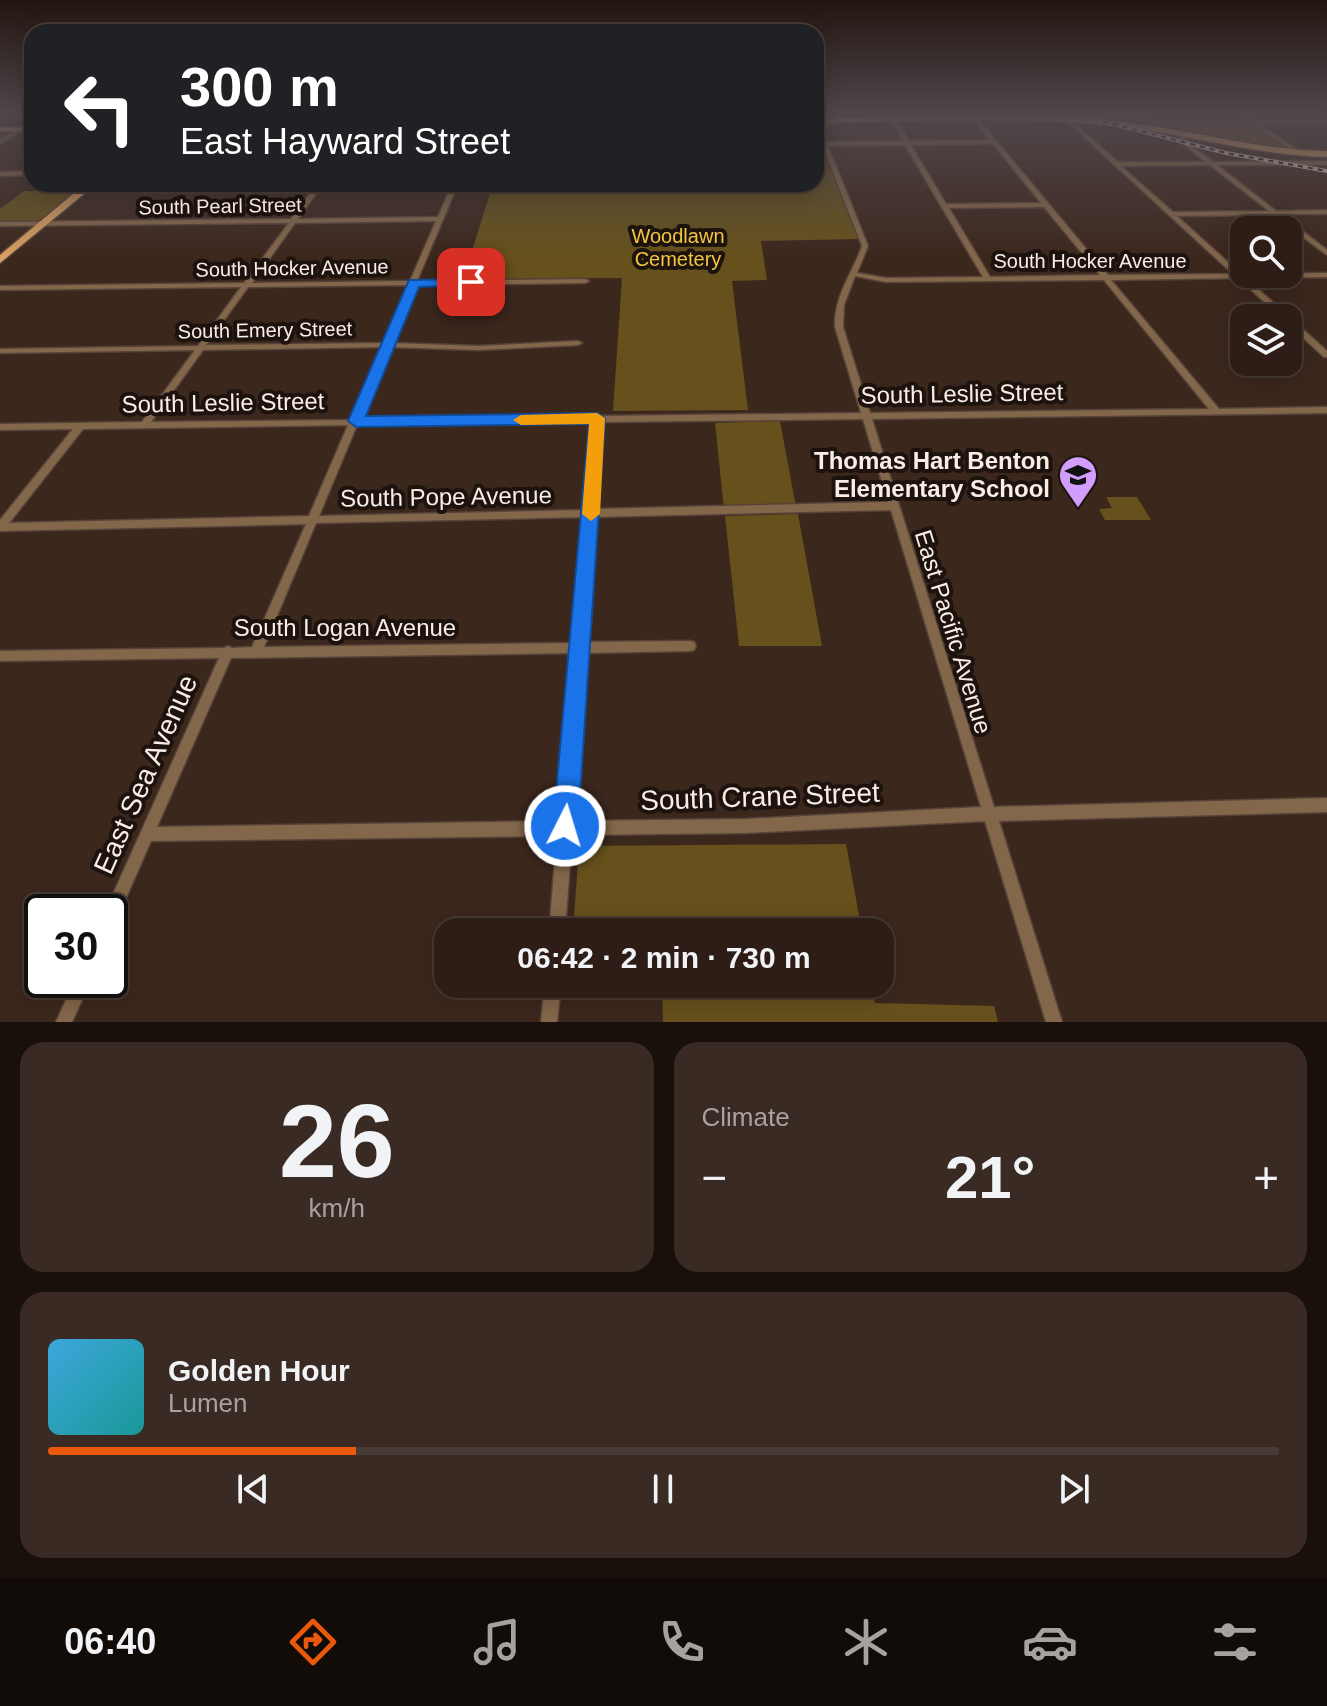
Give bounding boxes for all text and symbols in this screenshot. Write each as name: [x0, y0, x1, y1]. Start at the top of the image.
text: 300 m: [180, 55, 339, 118]
icon: left: [48, 56, 152, 160]
text: East Hayward Street: [180, 121, 510, 162]
street label: South Pearl Street: [138, 194, 302, 218]
map controls: [1230, 216, 1302, 376]
button: search: [1230, 216, 1302, 288]
park label: Woodlawn Cemetery: [631, 225, 725, 270]
pin: [437, 248, 505, 316]
street label: South Hocker Avenue: [993, 250, 1187, 272]
street label: South Hocker Avenue: [195, 255, 389, 281]
icon: arrive: [449, 260, 493, 304]
button: layers: [1230, 304, 1302, 376]
street label: South Emery Street: [178, 317, 353, 343]
street label: South Leslie Street: [860, 378, 1064, 409]
street label: South Leslie Street: [121, 387, 325, 418]
place label: Thomas Hart Benton Elementary School: [814, 447, 1050, 502]
school or university icon: Thomas Hart Benton Elementary School: [1057, 454, 1099, 509]
street label: South Pope Avenue: [340, 481, 552, 512]
street label: East Pacific Avenue: [910, 527, 997, 737]
street label: South Logan Avenue: [234, 614, 456, 641]
street label: East Sea Avenue: [88, 670, 203, 878]
street label: South Crane Street: [640, 777, 881, 816]
position arrow: [523, 784, 607, 868]
speed limit sign: 30: [24, 894, 128, 998]
text: 06:42 · 2 min · 730 m: [517, 941, 811, 974]
text: 26: [279, 1083, 395, 1199]
text: Climate: [702, 1102, 790, 1132]
text: 21°: [945, 1144, 1036, 1211]
text: −: [702, 1153, 727, 1202]
text: +: [1253, 1153, 1279, 1202]
text: km/h: [309, 1193, 365, 1223]
text: Golden Hour: [168, 1354, 350, 1387]
text: Lumen: [168, 1388, 248, 1418]
icon: previous: [231, 1467, 275, 1511]
icon: pause: [641, 1467, 685, 1511]
icon: next: [1052, 1467, 1096, 1511]
icon: directions: [285, 1614, 341, 1670]
icon: music: [469, 1614, 525, 1670]
icon: phone: [654, 1614, 710, 1670]
icon: climate: [838, 1614, 894, 1670]
icon: car: [1022, 1614, 1078, 1670]
icon: filters: [1207, 1614, 1263, 1670]
text: 06:40: [64, 1621, 156, 1662]

